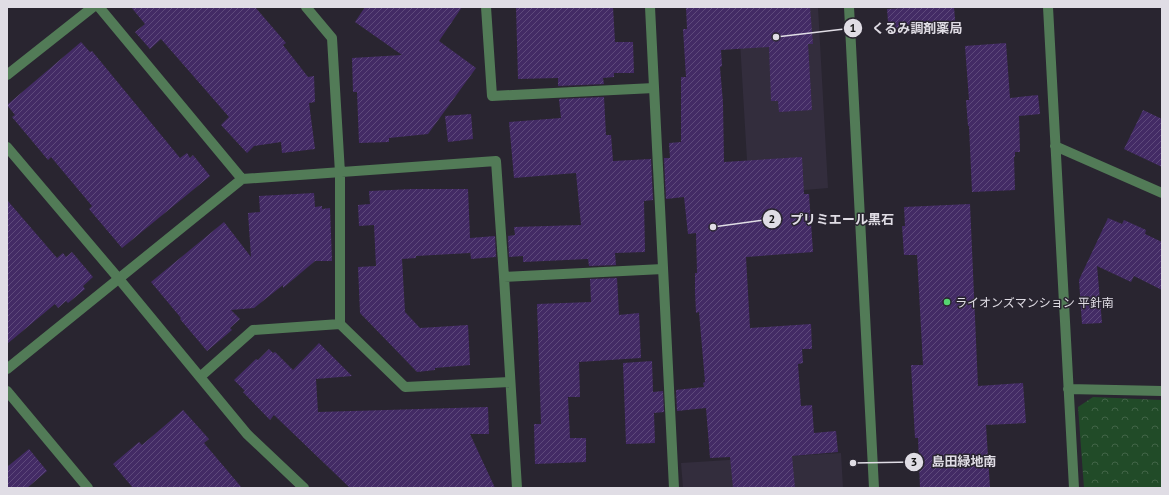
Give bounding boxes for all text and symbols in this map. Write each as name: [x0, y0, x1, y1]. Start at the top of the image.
callout: くるみ調剤薬局: [843, 16, 970, 41]
text: 1: [850, 20, 856, 35]
text: くるみ調剤薬局: [872, 20, 962, 37]
callout: プリミエール黒石: [762, 207, 902, 232]
text: 2: [769, 211, 775, 226]
text: プリミエール黒石: [790, 211, 894, 228]
place label: ライオンズマンション 平針南: [955, 295, 1114, 310]
marker: ライオンズマンション 平針南: [942, 297, 952, 307]
callout: 島田緑地南: [904, 449, 1005, 474]
text: 島田緑地南: [931, 453, 997, 470]
text: 3: [911, 454, 917, 469]

